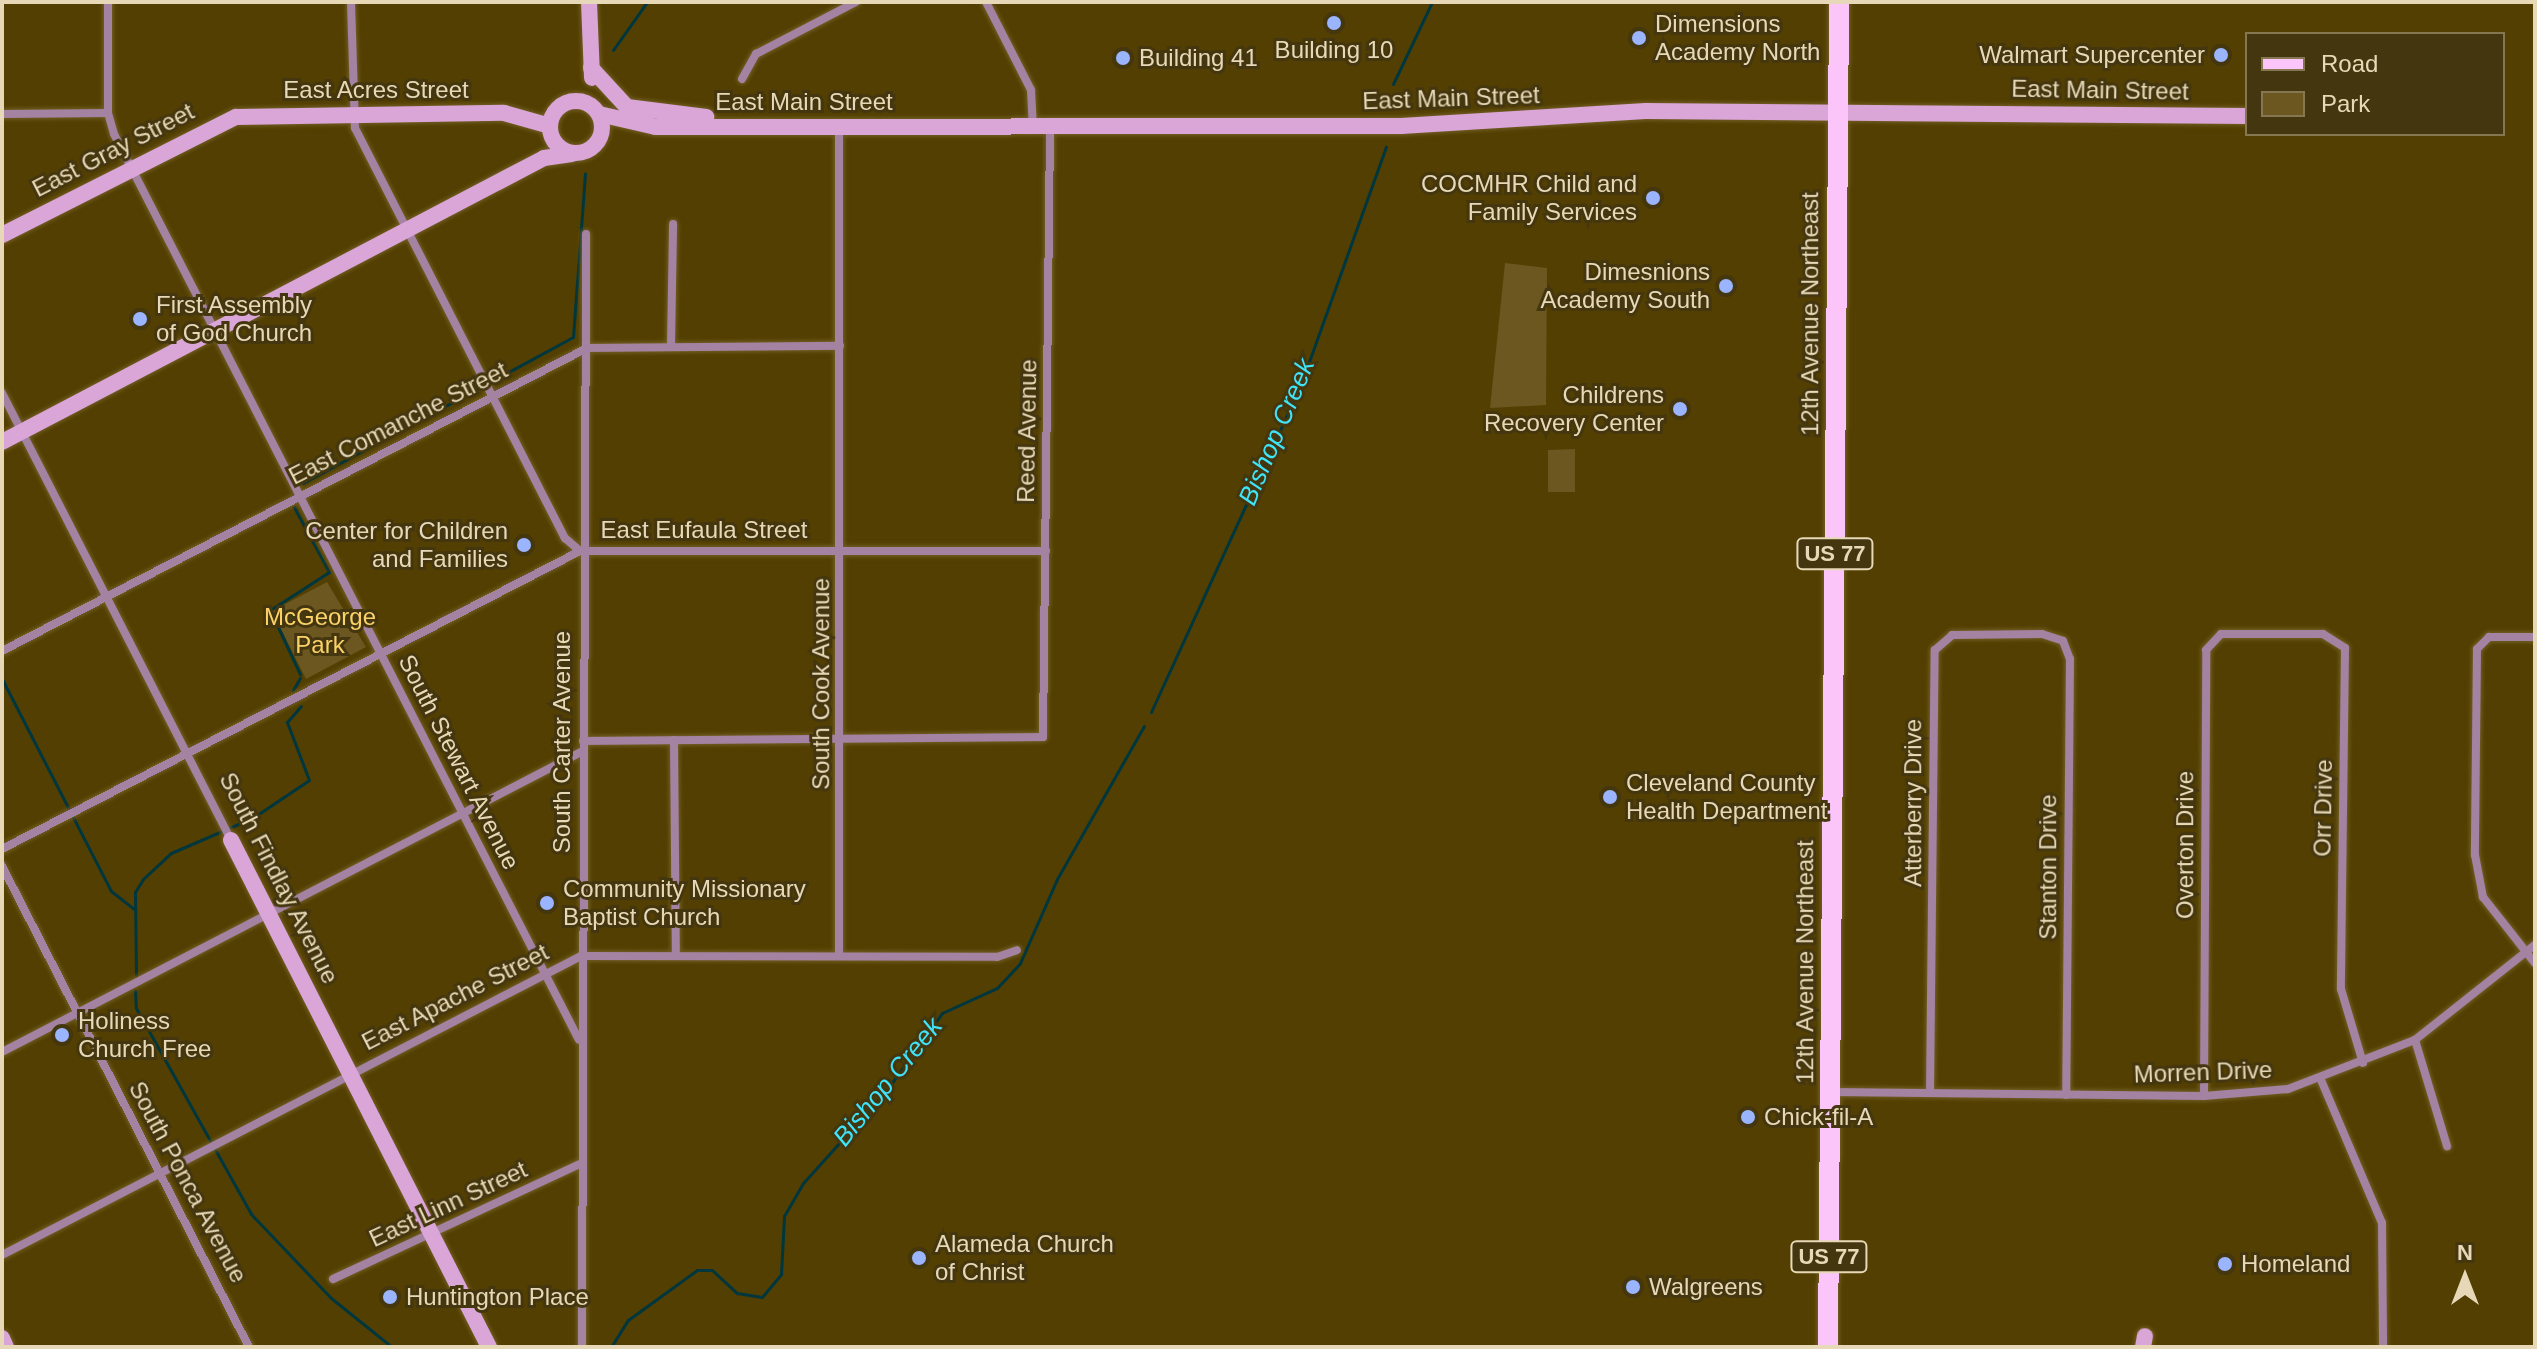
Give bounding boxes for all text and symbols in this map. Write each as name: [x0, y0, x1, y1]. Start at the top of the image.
place label: Dimensions Academy North: [1655, 10, 1820, 66]
marker: Building 10: [1325, 14, 1343, 32]
marker: Dimensions Academy North: [1630, 29, 1648, 47]
legend: [2245, 32, 2505, 136]
place label: Building 10: [1275, 36, 1393, 64]
place label: Walmart Supercenter: [1979, 41, 2205, 69]
place label: Building 41: [1139, 44, 1258, 72]
marker: Walmart Supercenter: [2212, 46, 2230, 64]
marker: Building 41: [1114, 49, 1132, 67]
text: Road: [2321, 50, 2378, 77]
street label: East Main Street: [2011, 74, 2189, 106]
street label: East Acres Street: [283, 76, 469, 104]
street label: East Main Street: [1362, 81, 1540, 115]
street label: East Main Street: [715, 88, 893, 116]
text: Park: [2321, 90, 2370, 117]
street label: East Gray Street: [27, 97, 199, 203]
place label: COCMHR Child and Family Services: [1421, 170, 1637, 226]
marker: COCMHR Child and Family Services: [1644, 189, 1662, 207]
street label: 12th Avenue Northeast: [1796, 191, 1824, 437]
place label: Dimesnions Academy South: [1541, 258, 1710, 314]
marker: Dimesnions Academy South: [1717, 277, 1735, 295]
place label: First Assembly of God Church: [156, 291, 313, 347]
marker: First Assembly of God Church: [131, 310, 149, 328]
water label: Bishop Creek: [1232, 354, 1322, 510]
street label: East Comanche Street: [284, 355, 512, 491]
street label: Reed Avenue: [1011, 358, 1043, 504]
place label: Childrens Recovery Center: [1484, 381, 1664, 437]
marker: Childrens Recovery Center: [1671, 400, 1689, 418]
street label: East Eufaula Street: [601, 516, 807, 544]
place label: Center for Children and Families: [305, 517, 508, 573]
marker: Center for Children and Families: [515, 536, 533, 554]
road number: US 77: [1795, 536, 1875, 572]
street label: South Cook Avenue: [807, 577, 835, 791]
park label: McGeorge Park: [264, 603, 376, 659]
street label: South Carter Avenue: [548, 630, 576, 854]
street label: South Stewart Avenue: [392, 649, 526, 875]
street label: Atterberry Drive: [1899, 719, 1927, 887]
street label: Orr Drive: [2308, 759, 2338, 857]
street label: South Findlay Avenue: [213, 767, 345, 989]
place label: Cleveland County Health Department: [1626, 769, 1827, 825]
street label: Overton Drive: [2171, 771, 2199, 919]
marker: Cleveland County Health Department: [1601, 788, 1619, 806]
street label: Stanton Drive: [2034, 794, 2062, 940]
street label: 12th Avenue Northeast: [1791, 839, 1819, 1085]
place label: Community Missionary Baptist Church: [563, 875, 806, 931]
marker: Community Missionary Baptist Church: [538, 894, 556, 912]
street label: East Apache Street: [356, 937, 554, 1057]
place label: Holiness Church Free: [78, 1007, 211, 1063]
water label: Bishop Creek: [827, 1012, 949, 1152]
marker: Holiness Church Free: [53, 1026, 71, 1044]
street label: Morren Drive: [2133, 1055, 2273, 1089]
street label: South Ponca Avenue: [122, 1076, 254, 1288]
place label: Chick-fil-A: [1764, 1103, 1873, 1131]
marker: Chick-fil-A: [1739, 1108, 1757, 1126]
street label: East Linn Street: [365, 1155, 531, 1253]
place label: Alameda Church of Christ: [935, 1230, 1114, 1286]
north arrow: [2425, 1237, 2505, 1317]
road number: US 77: [1789, 1239, 1869, 1275]
text: N: [2457, 1240, 2473, 1265]
marker: Alameda Church of Christ: [910, 1249, 928, 1267]
place label: Homeland: [2241, 1250, 2350, 1278]
marker: Homeland: [2216, 1255, 2234, 1273]
place label: Walgreens: [1649, 1273, 1763, 1301]
marker: Walgreens: [1624, 1278, 1642, 1296]
place label: Huntington Place: [406, 1283, 589, 1311]
marker: Huntington Place: [381, 1288, 399, 1306]

